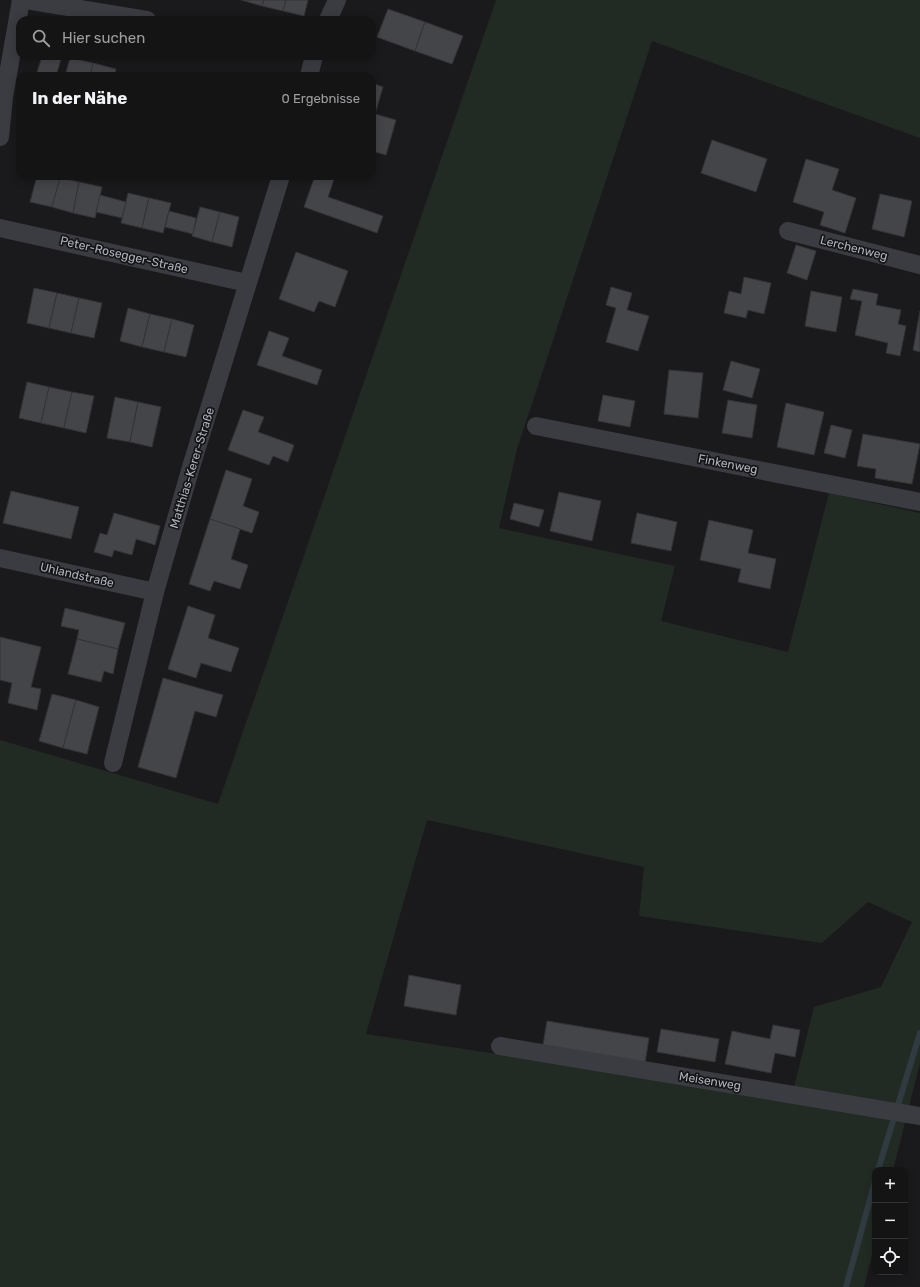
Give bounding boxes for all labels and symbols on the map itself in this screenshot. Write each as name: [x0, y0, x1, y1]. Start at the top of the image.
street label: Peter-Rosegger-Straße: [59, 233, 190, 277]
street label: Lerchenweg: [819, 233, 889, 263]
street label: Matthias-Kerer-Straße: [167, 406, 217, 530]
street label: Finkenweg: [697, 451, 759, 477]
street label: Uhlandstraße: [39, 560, 116, 590]
street label: Meisenweg: [678, 1069, 742, 1093]

